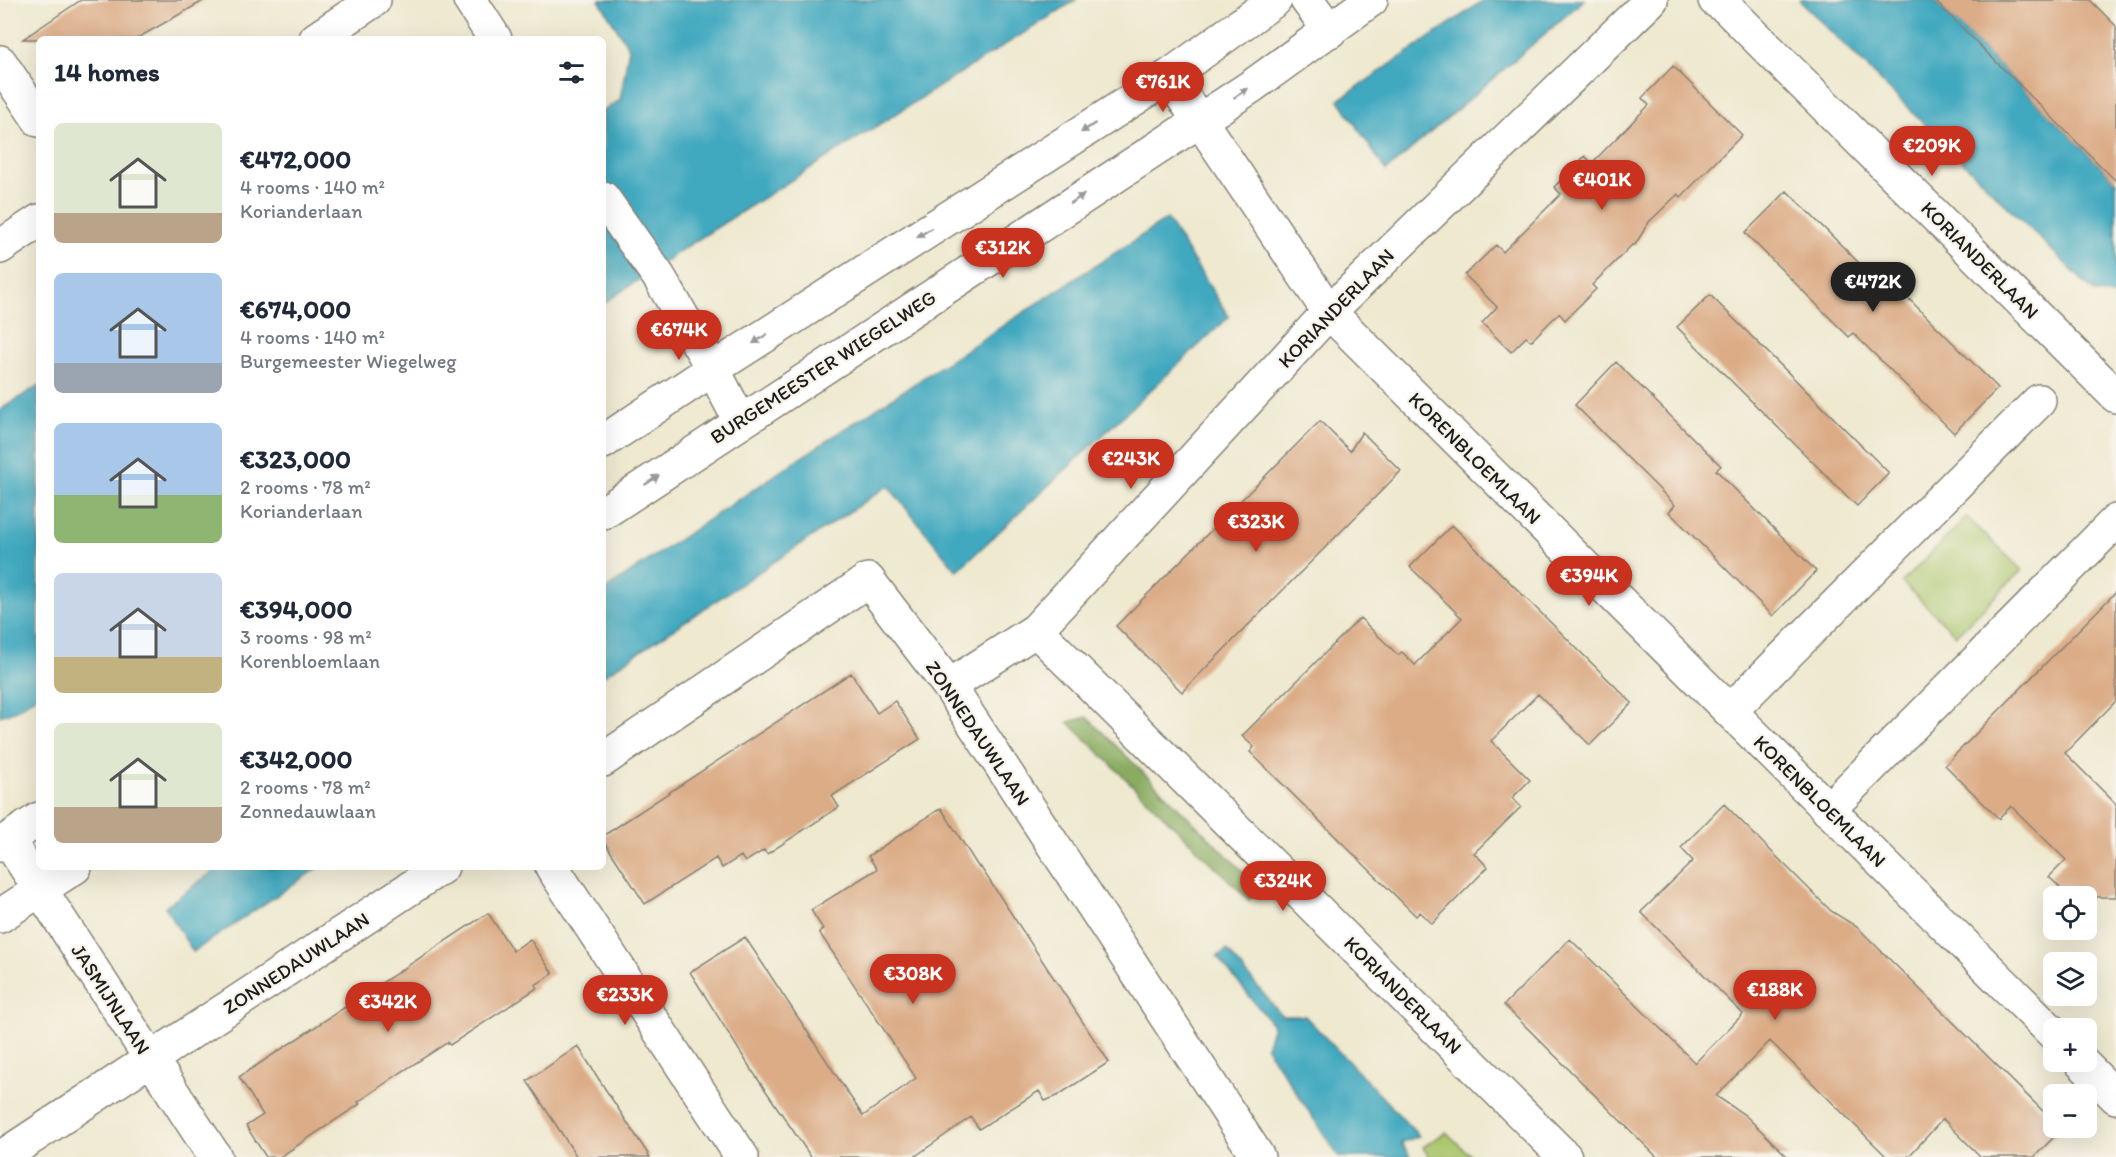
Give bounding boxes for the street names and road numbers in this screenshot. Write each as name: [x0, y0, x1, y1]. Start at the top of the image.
street label: KORIANDERLAAN: [1916, 196, 2044, 324]
street label: KORIANDERLAAN: [1273, 243, 1399, 373]
street label: BURGEMEESTER WIEGELWEG: [706, 285, 940, 449]
street label: KORENBLOEMLAAN: [1404, 387, 1546, 529]
street label: ZONNEDAUWLAAN: [921, 656, 1035, 810]
street label: KORENBLOEMLAAN: [1749, 730, 1891, 872]
street label: ZONNEDAUWLAAN: [218, 907, 374, 1019]
street label: KORIANDERLAAN: [1339, 931, 1467, 1059]
street label: JASMIJNLAAN: [66, 939, 156, 1059]

